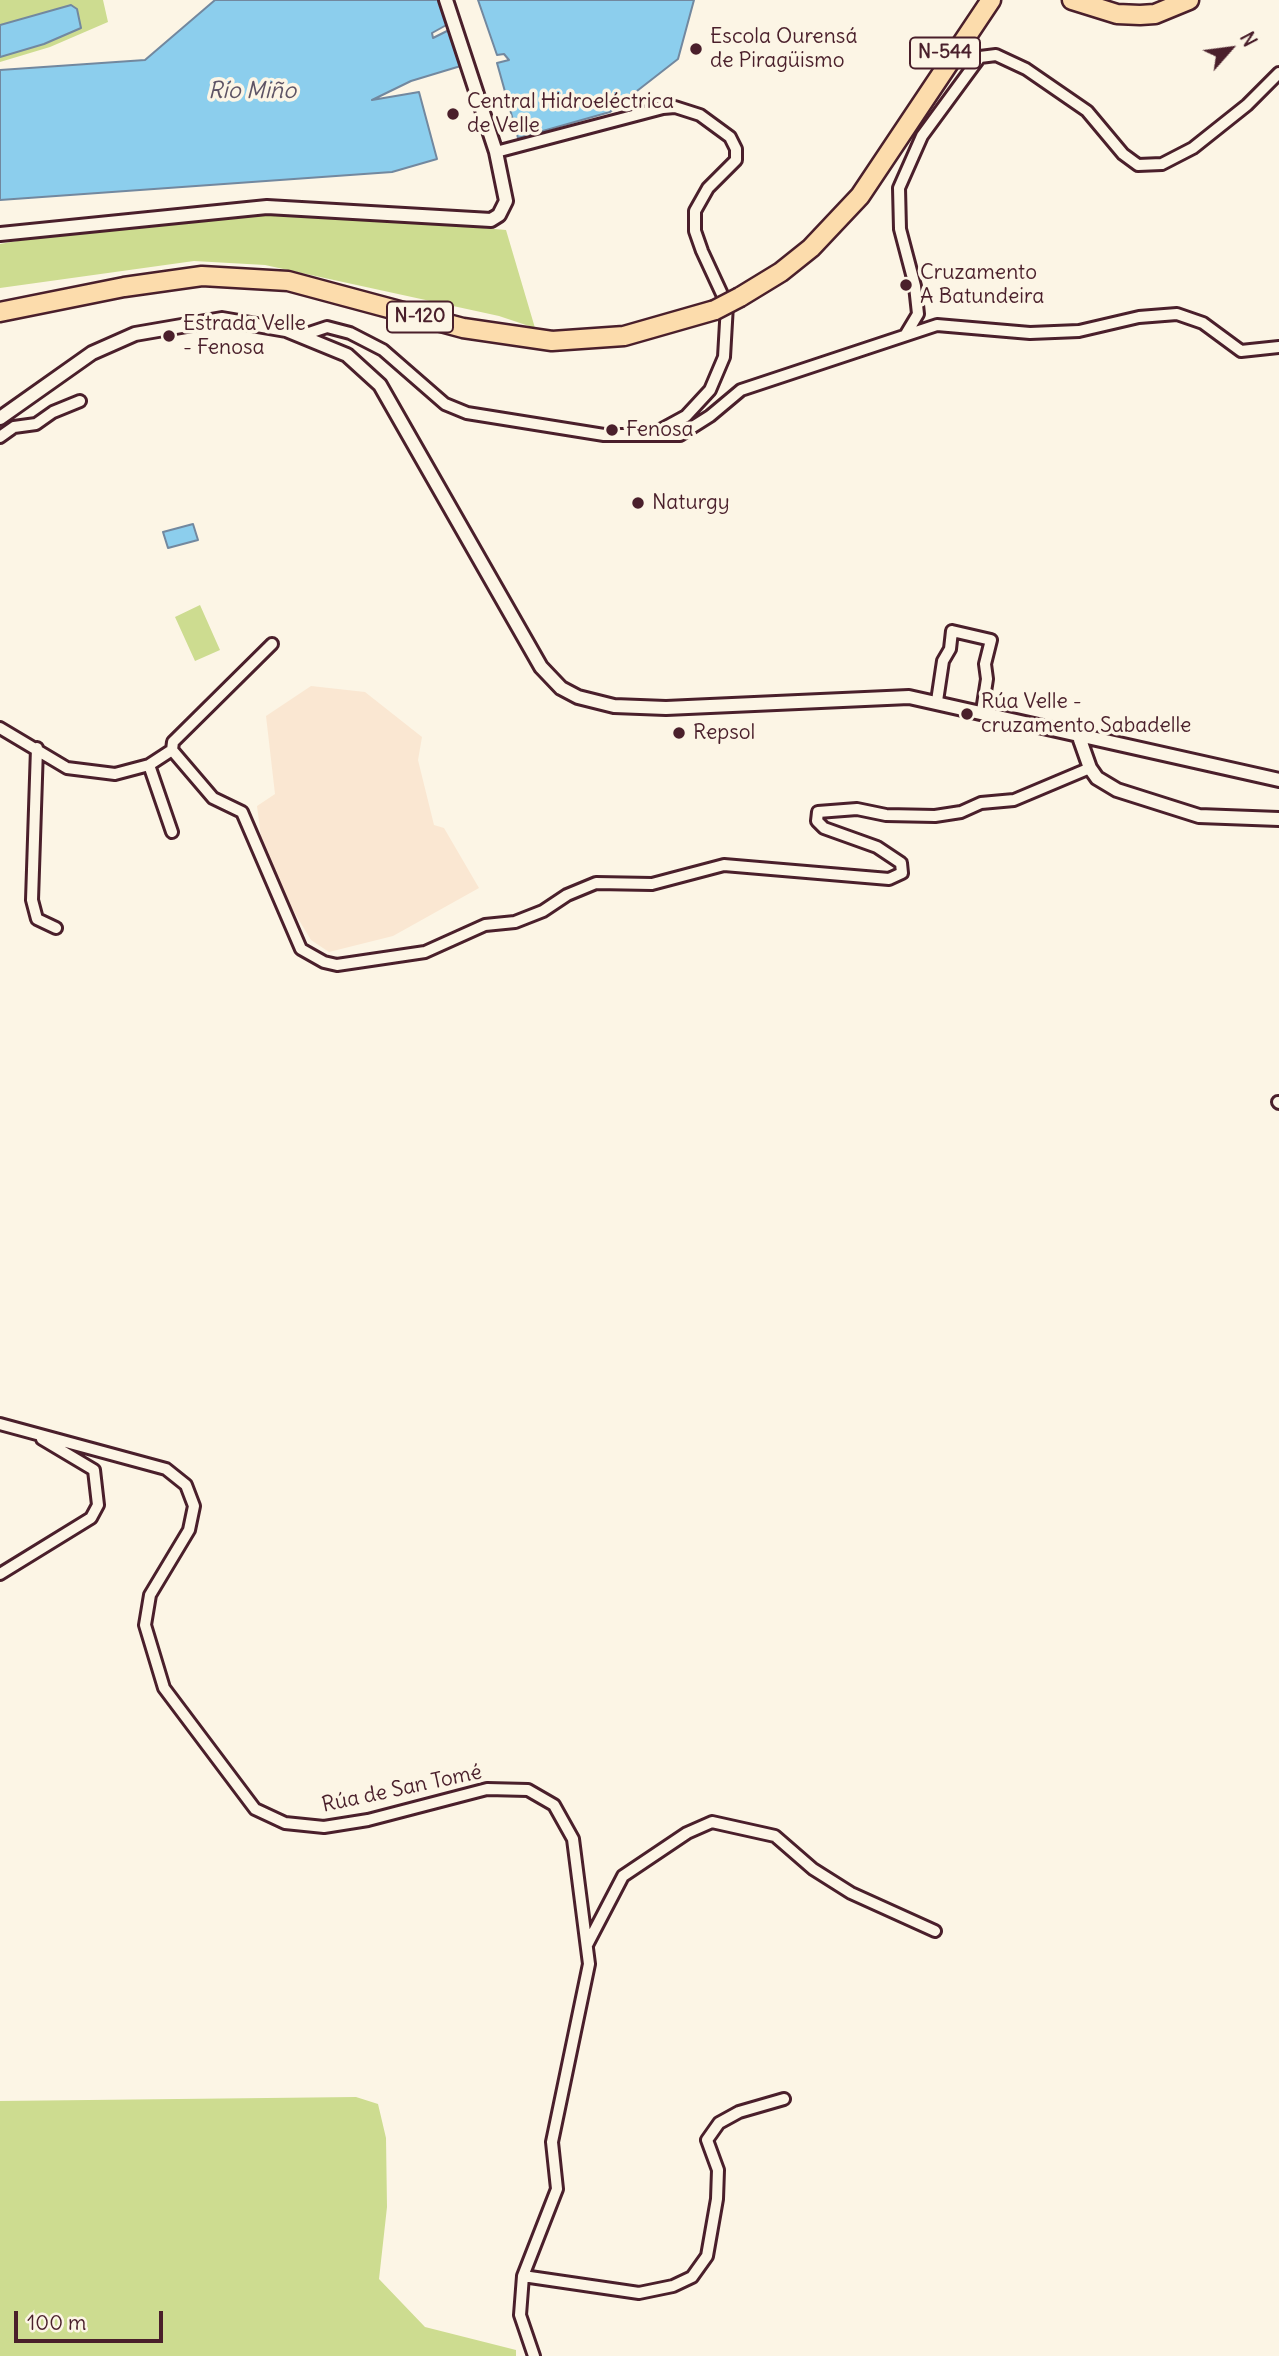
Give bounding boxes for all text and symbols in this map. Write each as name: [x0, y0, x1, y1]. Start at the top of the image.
north arrow: [1195, 14, 1265, 84]
place label: Escola Ourensá de Piragüismo: [710, 24, 857, 74]
text: N: [1235, 28, 1262, 51]
road number: N-544: [910, 38, 980, 68]
marker: Escola Ourensá de Piragüismo: [688, 41, 704, 57]
water label: Río Miño: [208, 77, 296, 105]
place label: Central Hidroeléctrica de Velle: [467, 89, 674, 139]
marker: Central Hidroeléctrica de Velle: [445, 106, 461, 122]
place label: Cruzamento A Batundeira: [920, 260, 1044, 310]
marker: Cruzamento A Batundeira: [898, 277, 914, 293]
road number: N-120: [387, 302, 453, 332]
place label: Estrada Velle - Fenosa: [183, 311, 306, 361]
marker: Estrada Velle - Fenosa: [161, 328, 177, 344]
place label: Fenosa: [626, 417, 694, 443]
marker: Fenosa: [604, 422, 620, 438]
place label: Naturgy: [652, 490, 730, 516]
marker: Naturgy: [630, 495, 646, 511]
place label: Rúa Velle - cruzamento Sabadelle: [981, 689, 1191, 739]
marker: Rúa Velle - cruzamento Sabadelle: [959, 706, 975, 722]
place label: Repsol: [693, 720, 755, 746]
marker: Repsol: [671, 725, 687, 741]
street label: Rúa de San Tomé: [320, 1760, 484, 1818]
scale bar: [18, 2296, 166, 2340]
text: 100 m: [27, 2309, 86, 2336]

